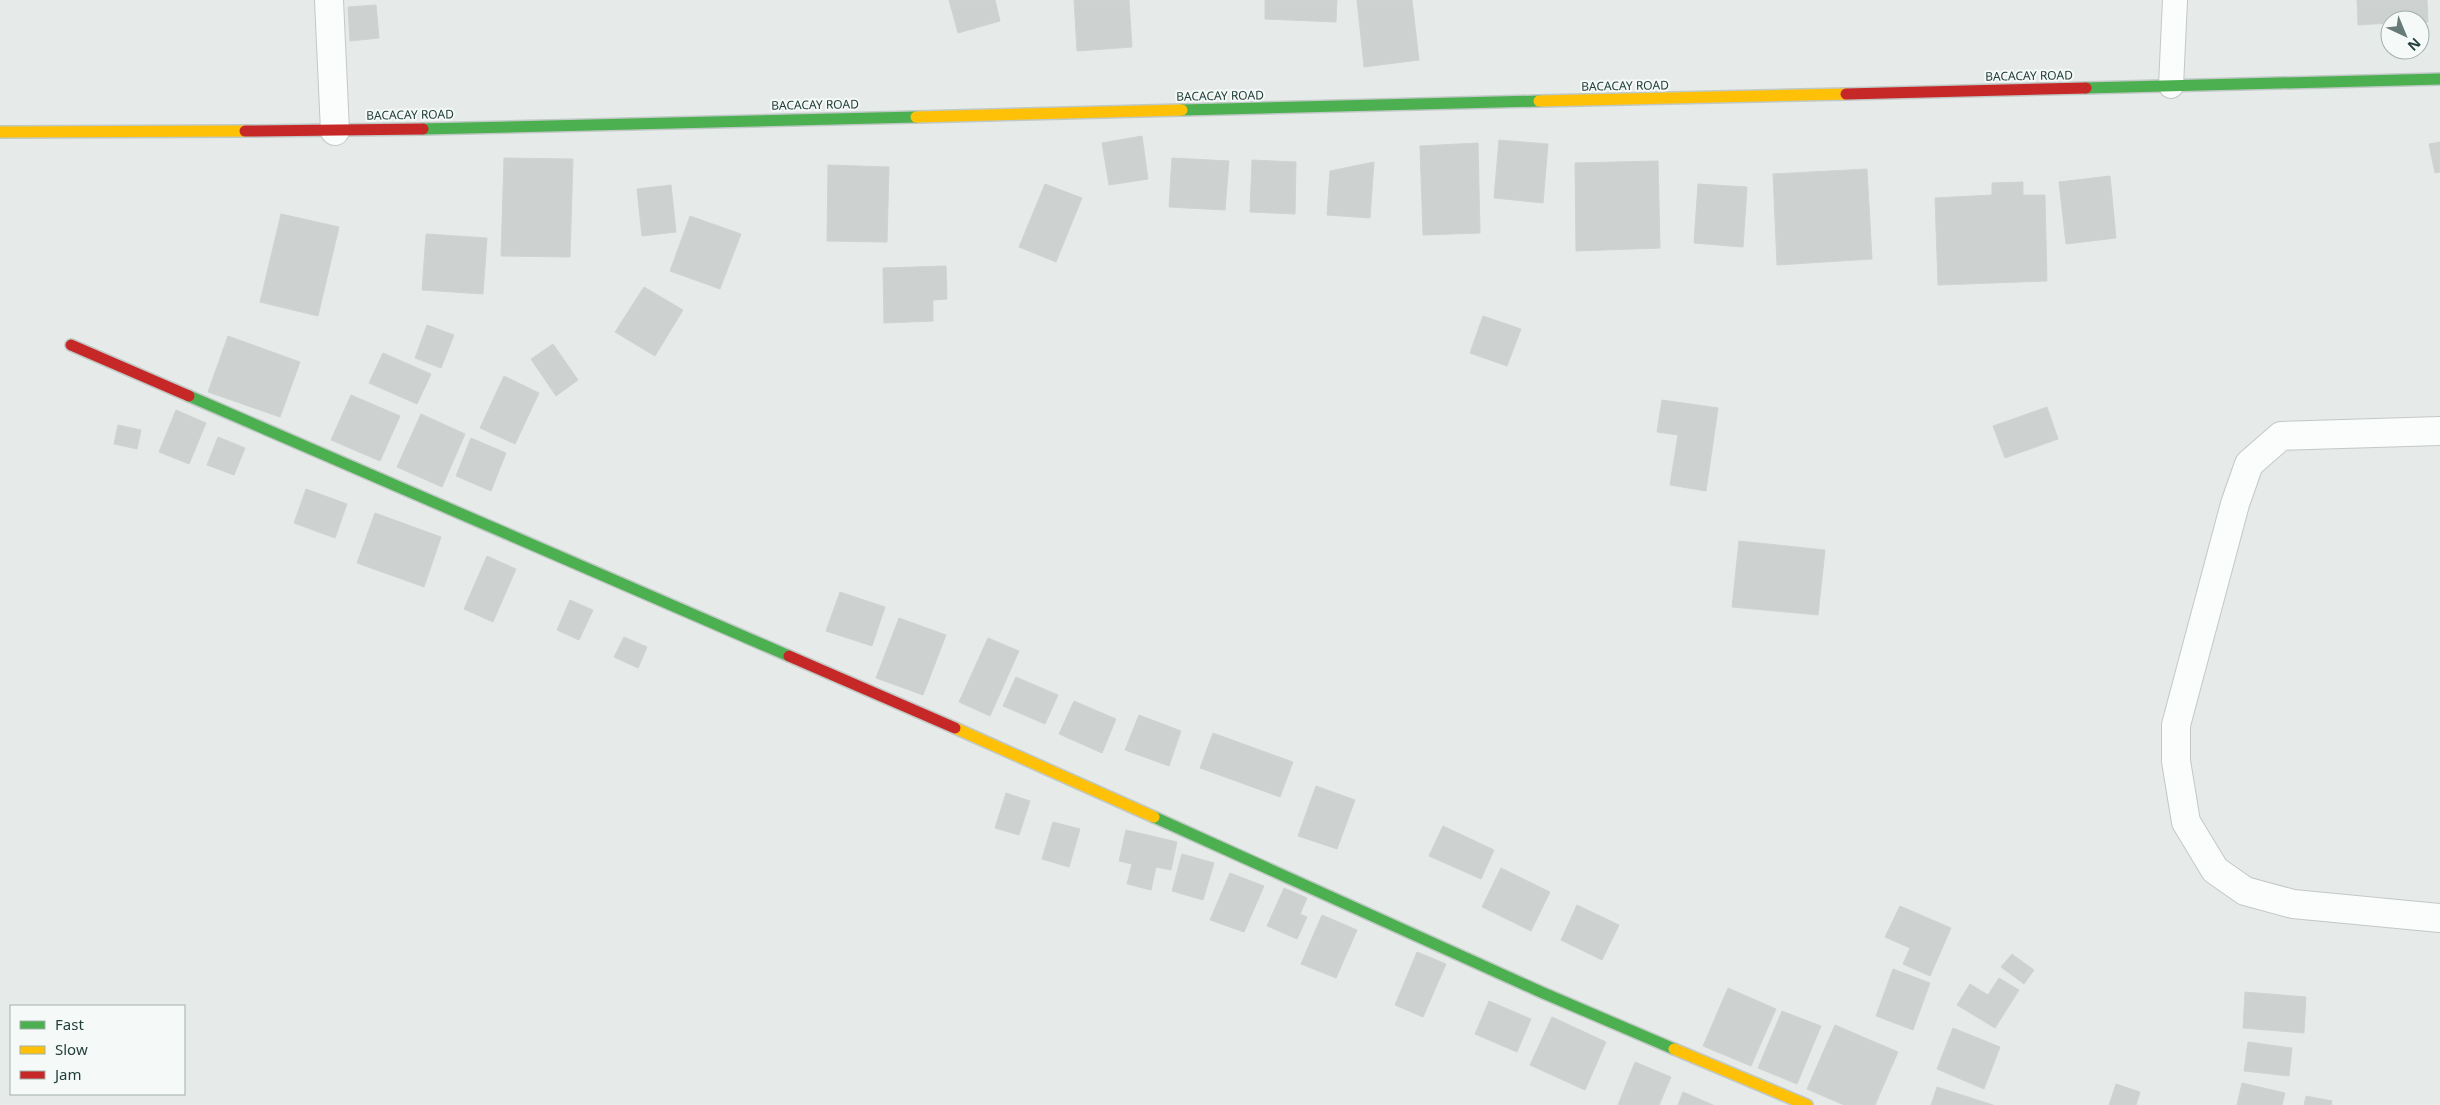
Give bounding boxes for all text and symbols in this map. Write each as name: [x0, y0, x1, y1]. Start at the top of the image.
north arrow: [2380, 10, 2430, 60]
text: N: [2404, 34, 2425, 56]
street label: BACACAY ROAD: [1985, 66, 2073, 85]
street label: BACACAY ROAD: [1581, 76, 1669, 95]
street label: BACACAY ROAD: [1176, 86, 1264, 105]
street label: BACACAY ROAD: [771, 95, 859, 114]
street label: BACACAY ROAD: [366, 105, 454, 124]
legend: [10, 1005, 185, 1095]
text: Fast: [55, 1014, 84, 1034]
text: Slow: [55, 1039, 88, 1059]
text: Jam: [53, 1064, 82, 1084]

